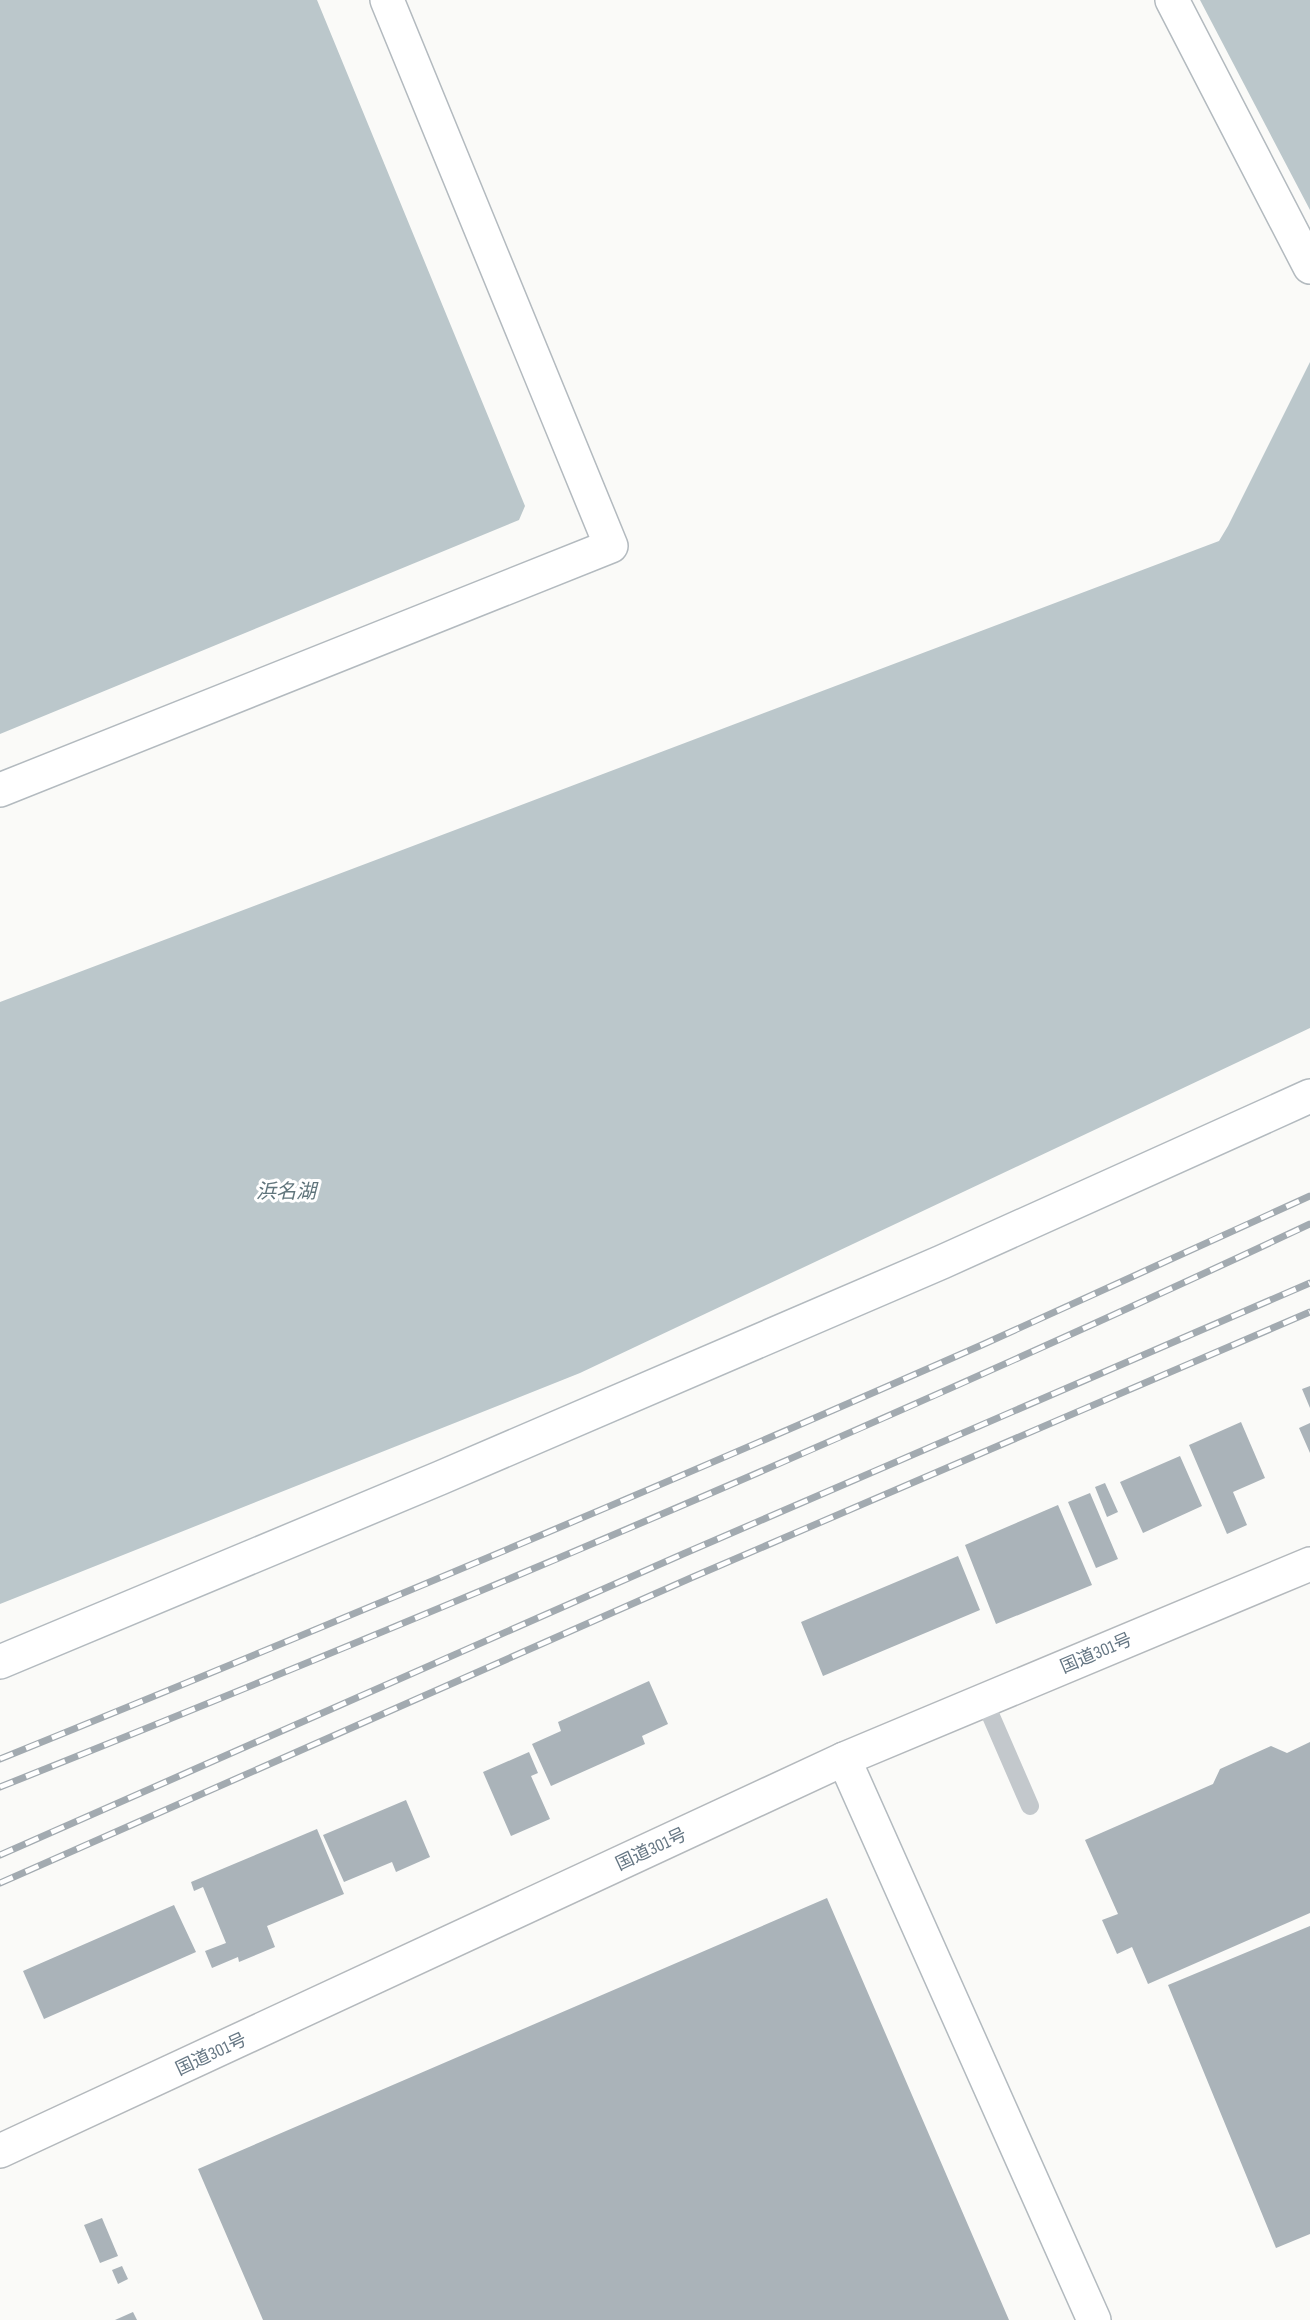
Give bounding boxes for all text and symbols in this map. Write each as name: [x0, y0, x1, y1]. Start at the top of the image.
water label: 浜名湖: [256, 1180, 319, 1204]
street label: 国道301号: [1057, 1629, 1135, 1678]
street label: 国道301号: [612, 1824, 690, 1875]
street label: 国道301号: [172, 2029, 250, 2080]

